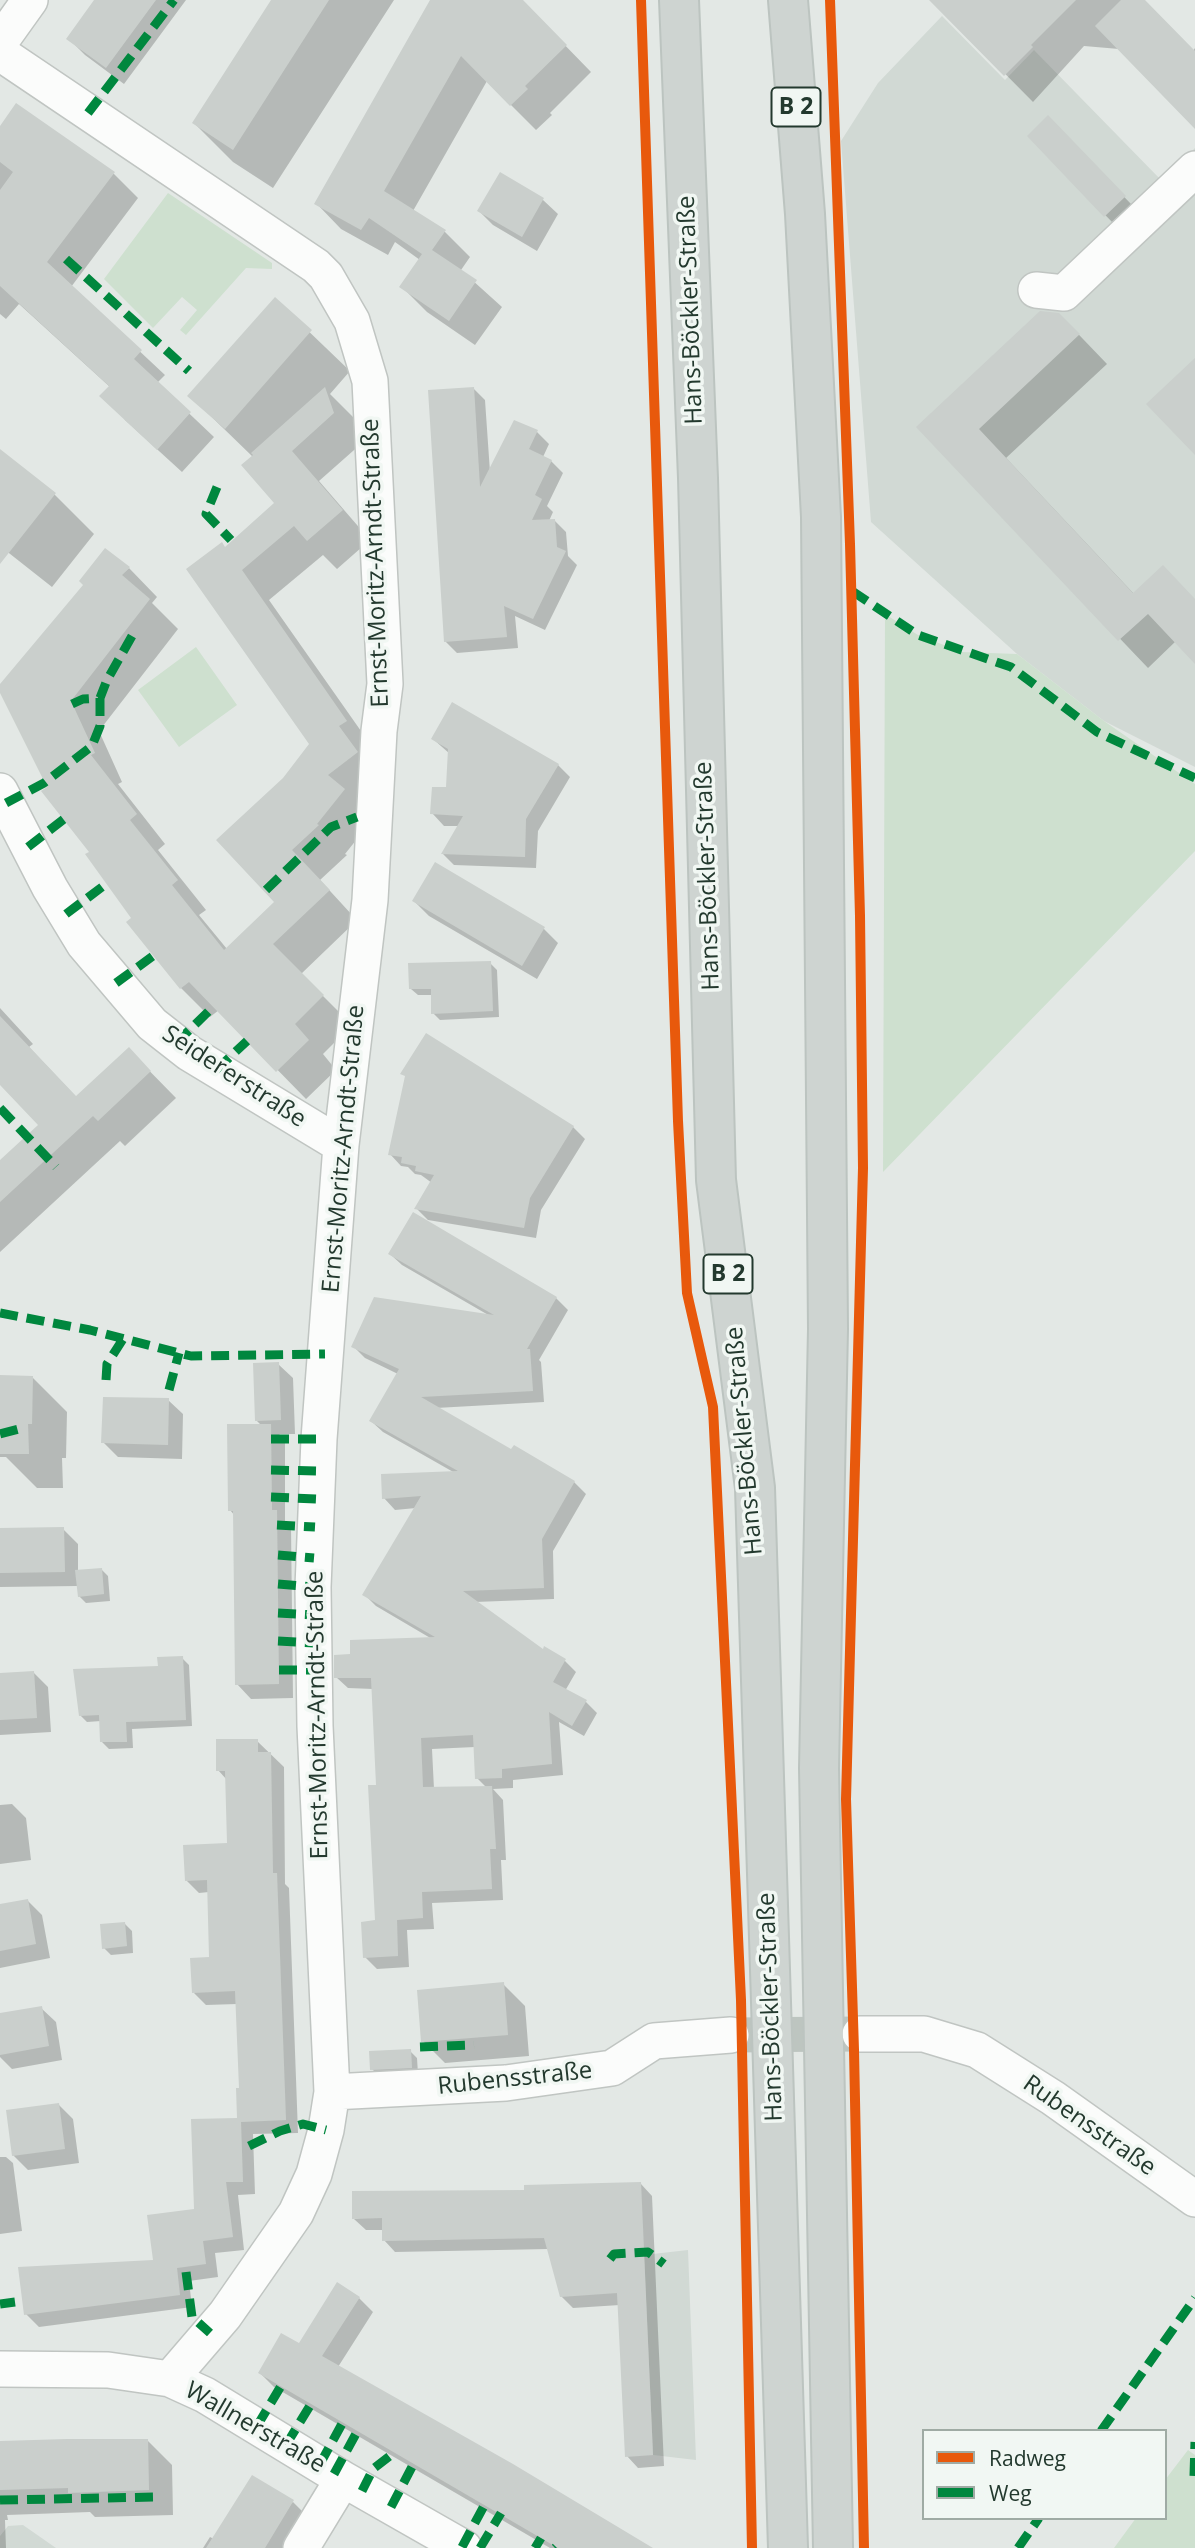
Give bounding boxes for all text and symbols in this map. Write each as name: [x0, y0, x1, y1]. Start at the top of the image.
road number: B 2: [772, 88, 820, 127]
street label: Hans-Böckler-Straße: [673, 195, 709, 425]
street label: Ernst-Moritz-Arndt-Straße: [357, 418, 395, 708]
street label: Hans-Böckler-Straße: [690, 761, 726, 991]
street label: Ernst-Moritz-Arndt-Straße: [317, 1004, 371, 1294]
street label: Seidererstraße: [157, 1020, 311, 1134]
road number: B 2: [704, 1254, 752, 1294]
street label: Hans-Böckler-Straße: [721, 1326, 769, 1556]
street label: Ernst-Moritz-Arndt-Straße: [301, 1570, 335, 1860]
street label: Hans-Böckler-Straße: [753, 1892, 789, 2122]
street label: Rubensstraße: [436, 2057, 594, 2101]
street label: Rubensstraße: [1017, 2070, 1161, 2182]
street label: Wallnerstraße: [180, 2376, 330, 2480]
legend: [922, 2429, 1167, 2520]
text: Radweg: [989, 2444, 1066, 2472]
text: Weg: [989, 2479, 1032, 2507]

